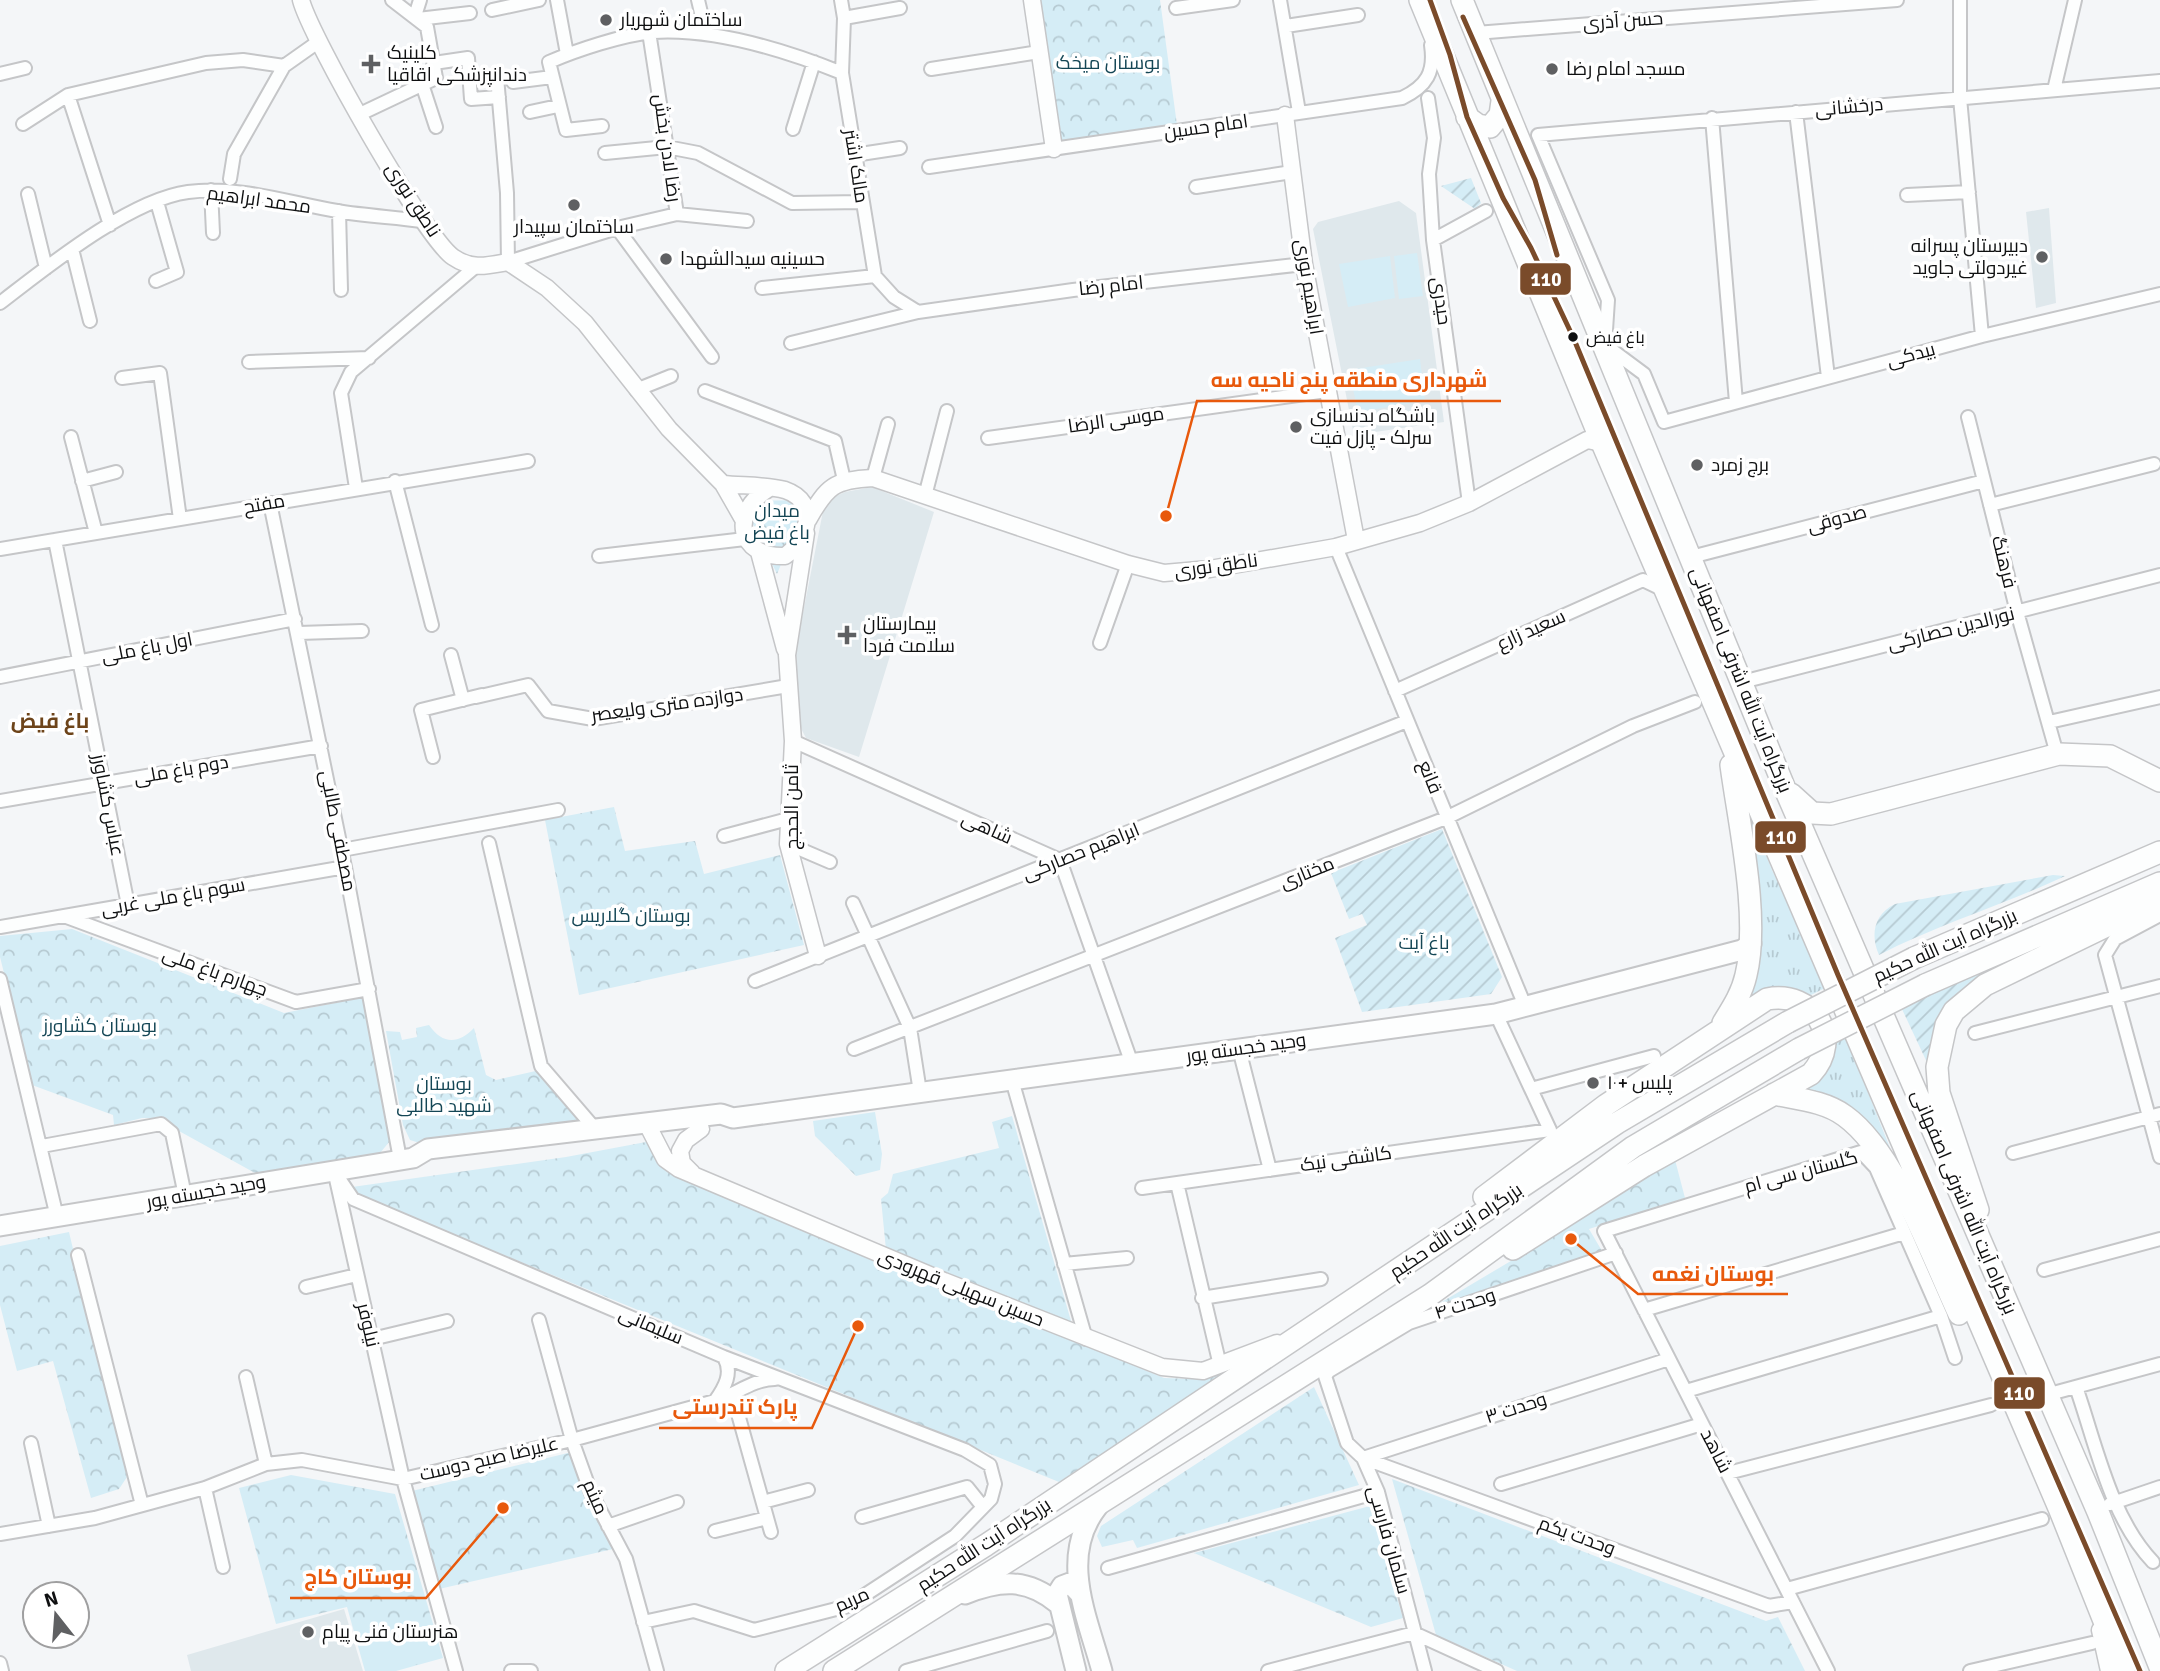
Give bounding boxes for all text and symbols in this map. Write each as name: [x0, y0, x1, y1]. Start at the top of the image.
street label: حسن آذری: [1582, 6, 1664, 36]
place label: ساختمان شهریار: [619, 8, 742, 32]
marker: ساختمان شهریار: [598, 12, 614, 28]
place label: کلینیک دندانپزشکی اقاقیا: [387, 41, 527, 87]
park label: بوستان میخک: [1056, 51, 1160, 75]
marker: کلینیک دندانپزشکی اقاقیا: [361, 54, 381, 74]
place label: مسجد امام رضا: [1566, 57, 1686, 82]
marker: مسجد امام رضا: [1544, 61, 1560, 77]
street label: رضا لادن بخش: [648, 92, 686, 204]
street label: درخشانی: [1814, 92, 1884, 122]
street label: امام حسین: [1162, 109, 1250, 146]
street label: مالک اشتر: [838, 126, 874, 205]
street label: ناطق نوری: [380, 158, 446, 242]
street label: محمد ابراهیم: [205, 181, 313, 220]
marker: ساختمان سپیدار: [566, 197, 582, 213]
place label: ساختمان سپیدار: [513, 215, 634, 239]
place label: دبیرستان پسرانه غیردولتی جاوید: [1911, 234, 2028, 280]
street label: ابراهیم نوری: [1289, 237, 1328, 337]
place label: حسینیه سیدالشهدا: [680, 247, 825, 271]
marker: دبیرستان پسرانه غیردولتی جاوید: [2034, 249, 2050, 265]
marker: حسینیه سیدالشهدا: [658, 251, 674, 267]
line badge: 110: [1519, 262, 1572, 296]
text: 110: [1531, 268, 1561, 292]
street label: امام رضا: [1077, 271, 1145, 302]
street label: حیدری: [1426, 275, 1456, 327]
place label: باغ فیض: [1586, 327, 1645, 349]
marker: باغ فیض: [1566, 330, 1580, 344]
street label: بیدکی: [1884, 337, 1938, 373]
callout: شهرداری منطقه پنج ناحیه سه: [1197, 359, 1501, 401]
text: شهرداری منطقه پنج ناحیه سه: [1211, 367, 1487, 395]
street label: موسی الرضا: [1066, 401, 1166, 439]
place label: باشگاه بدنسازی سرلک - پازل فیت: [1310, 404, 1435, 450]
marker: باشگاه بدنسازی سرلک - پازل فیت: [1288, 419, 1304, 435]
place label: برج زمرد: [1711, 453, 1769, 478]
marker: برج زمرد: [1689, 457, 1705, 473]
street label: مفتح: [241, 489, 287, 520]
park label: میدان باغ فیض: [744, 499, 810, 546]
street label: صدوقی: [1805, 500, 1869, 538]
street label: فرهنگ: [1986, 533, 2022, 591]
street label: ناطق نوری: [1173, 548, 1259, 584]
street label: بزرگراه آیت الله اشرفی اصفهانی: [1685, 563, 1798, 797]
street label: نورالدین حصارکی: [1885, 602, 2017, 656]
street label: سعید زارع: [1493, 604, 1570, 657]
place label: بیمارستان سلامت فردا: [863, 612, 955, 658]
marker: بیمارستان سلامت فردا: [837, 625, 857, 645]
street label: اول باغ ملی: [99, 627, 195, 670]
street label: دوازده متری ولیعصر: [588, 682, 745, 728]
district label: باغ فیض: [11, 708, 89, 735]
street label: دوم باغ ملی: [132, 750, 230, 791]
street label: عباس کشاورز: [86, 751, 130, 858]
street label: قانع: [1412, 757, 1448, 798]
street label: ثامن الحجج: [780, 764, 805, 850]
street label: مصطفی طالبی: [314, 768, 362, 894]
street label: شاهی: [958, 806, 1016, 850]
street label: ابراهیم حصارکی: [1019, 818, 1144, 887]
line badge: 110: [1754, 820, 1807, 854]
text: 110: [1766, 826, 1796, 850]
street label: مختاری: [1276, 851, 1338, 895]
street label: سوم باغ ملی غربی: [99, 873, 247, 922]
street label: بزرگراه آیت الله حکیم: [1869, 903, 2021, 989]
park label: بوستان گلاریس: [571, 904, 691, 928]
park label: باغ آیت: [1398, 931, 1450, 956]
street label: چهارم باغ ملی: [159, 942, 271, 1003]
park label: بوستان کشاورز: [42, 1014, 157, 1038]
street label: وحید خجسته پور: [1183, 1028, 1308, 1068]
place label: پلیس +۱۰: [1607, 1071, 1672, 1095]
park label: بوستان شهید طالبی: [396, 1072, 492, 1118]
marker: پلیس +۱۰: [1585, 1075, 1601, 1091]
street label: بزرگراه آیت الله اشرفی اصفهانی: [1906, 1086, 2023, 1318]
street label: کاشفی نیک: [1299, 1141, 1393, 1177]
street label: گلستان سی ام: [1742, 1145, 1861, 1200]
street label: وحید خجسته پور: [143, 1170, 268, 1214]
street label: بزرگراه آیت الله حکیم: [1384, 1177, 1528, 1285]
street label: حسین سهیلی قهرودی: [874, 1244, 1048, 1332]
callout: بوستان نغمه: [1638, 1252, 1788, 1294]
text: بوستان نغمه: [1652, 1261, 1774, 1287]
street label: وحدت ۴: [1431, 1283, 1499, 1325]
street label: نیلوفر: [351, 1300, 385, 1349]
street label: سلیمانی: [615, 1302, 687, 1350]
line badge: 110: [1993, 1376, 2046, 1410]
text: 110: [2004, 1382, 2034, 1406]
callout: پارک تندرستی: [659, 1386, 812, 1428]
street label: وحدت ۳: [1482, 1387, 1550, 1429]
text: پارک تندرستی: [672, 1394, 798, 1422]
street label: شاهد: [1695, 1425, 1737, 1477]
street label: علیرضا صبح دوست: [417, 1431, 561, 1488]
street label: میثم: [576, 1476, 613, 1519]
street label: سلمان فارسی: [1362, 1483, 1416, 1597]
street label: بزرگراه آیت الله حکیم: [912, 1492, 1056, 1598]
street label: وحدت یکم: [1535, 1511, 1619, 1562]
callout: بوستان کاج: [290, 1556, 426, 1598]
text: بوستان کاج: [304, 1564, 412, 1591]
north arrow: [21, 1580, 91, 1650]
street label: مریم: [831, 1582, 874, 1619]
text: N: [41, 1586, 61, 1613]
place label: هنرستان فنی پیام: [322, 1620, 458, 1645]
marker: هنرستان فنی پیام: [300, 1624, 316, 1640]

